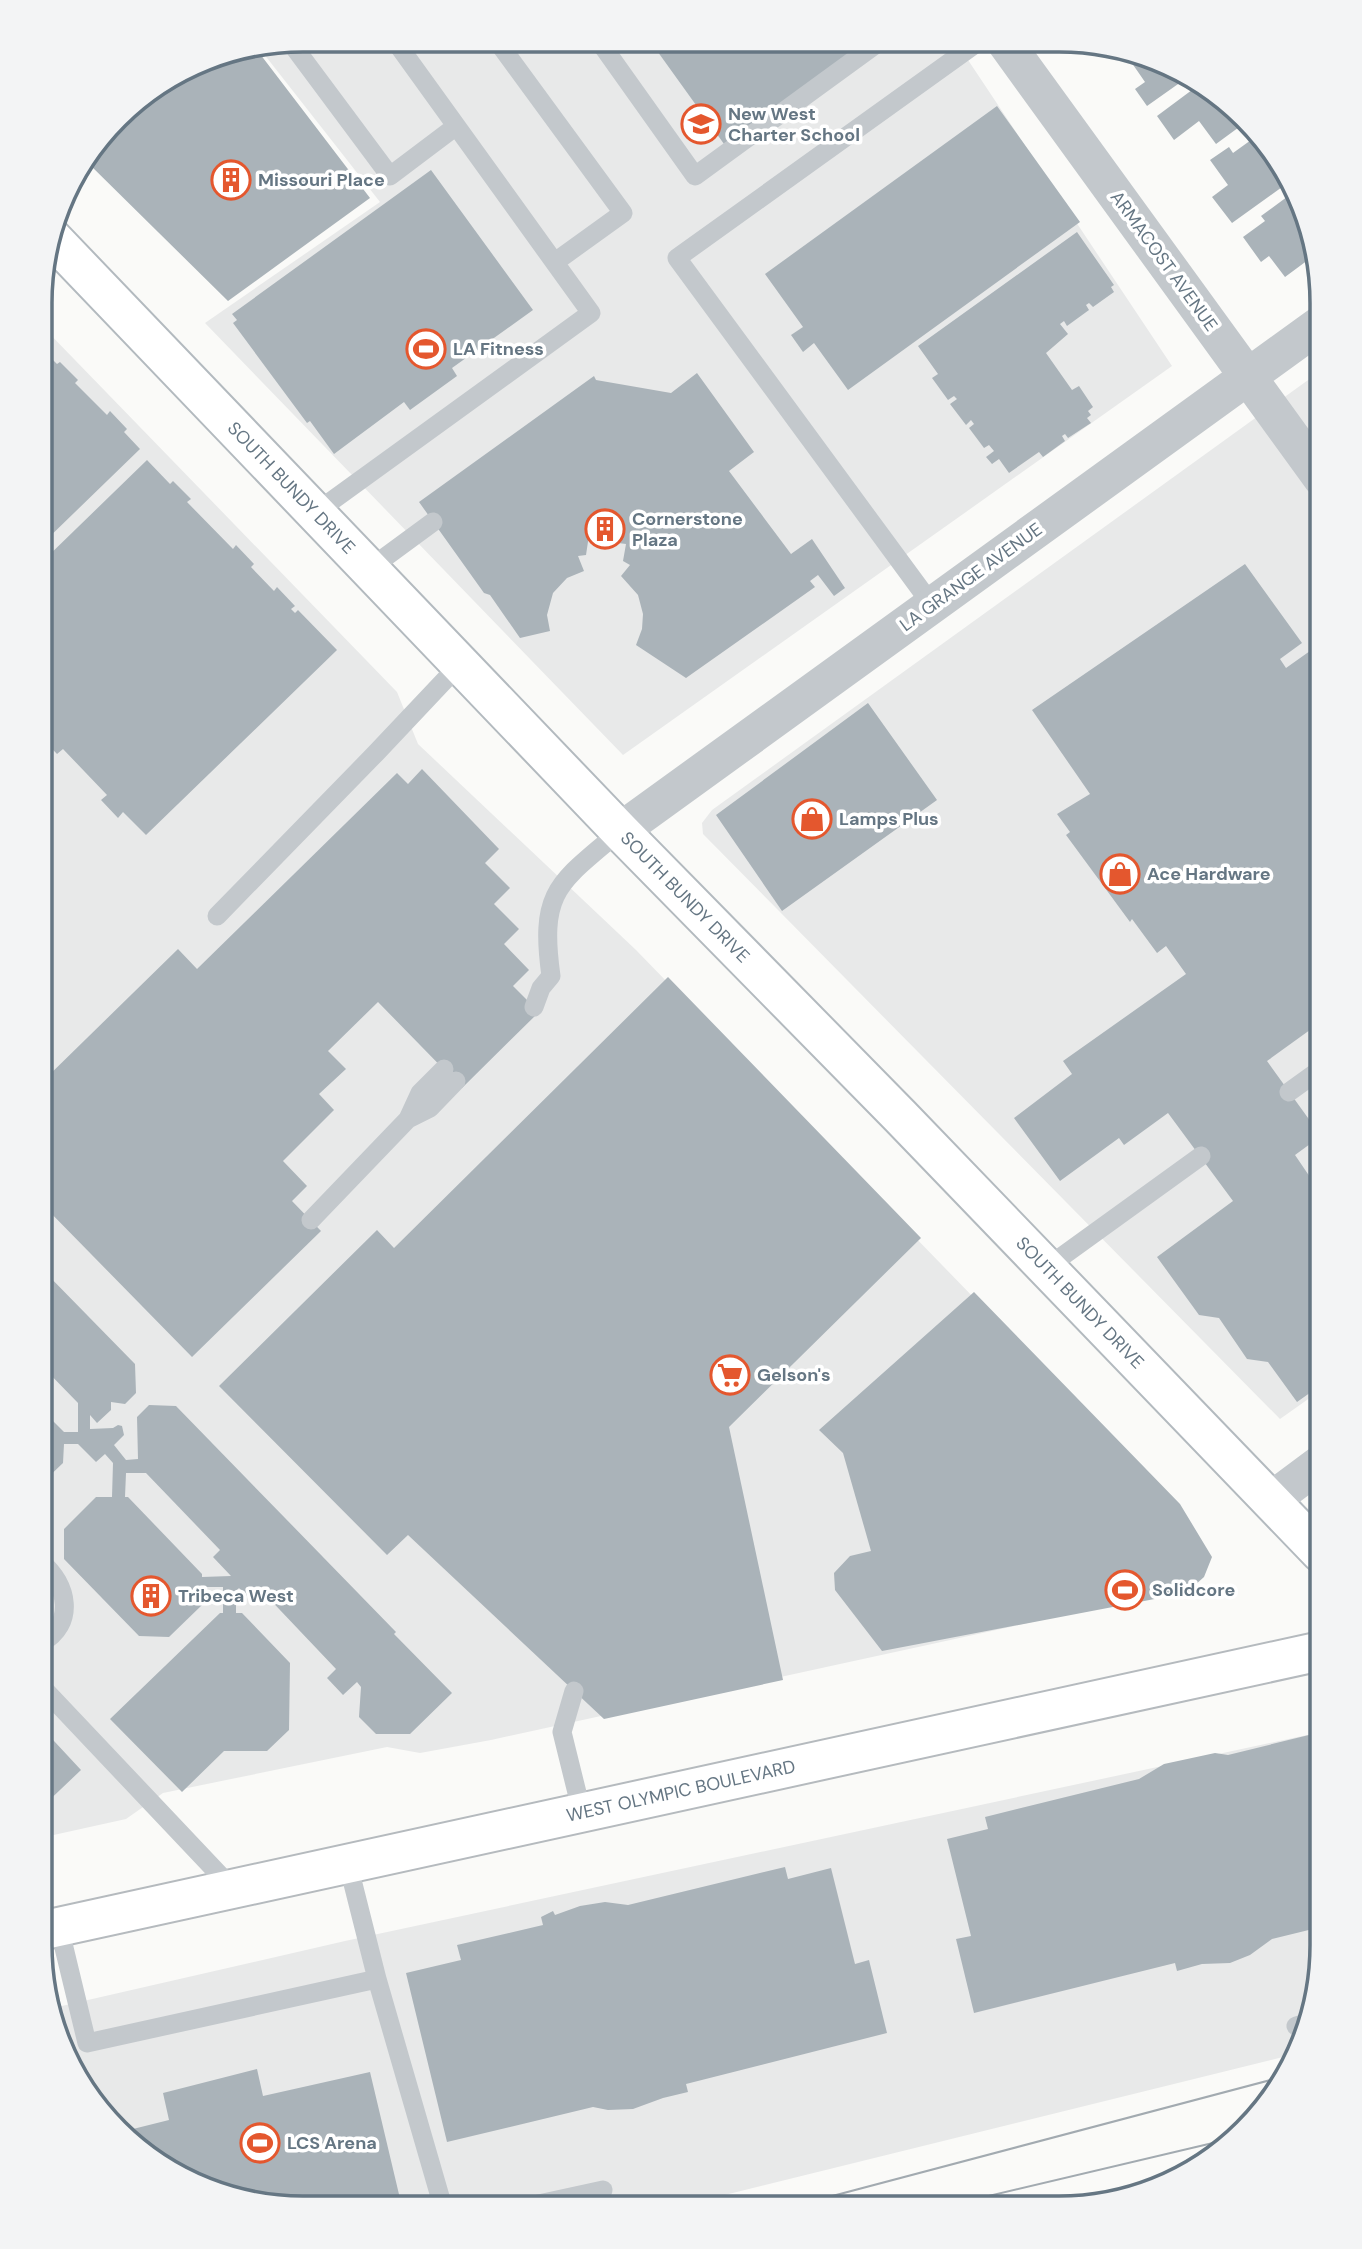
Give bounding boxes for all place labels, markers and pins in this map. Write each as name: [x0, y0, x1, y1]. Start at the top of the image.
place label: New West Charter School: [728, 102, 860, 147]
school or university icon: New West Charter School: [680, 103, 722, 145]
building icon: Missouri Place: [210, 159, 252, 201]
place label: Missouri Place: [258, 168, 385, 192]
sports icon: LA Fitness: [405, 328, 447, 370]
place label: LA Fitness: [453, 337, 544, 361]
place label: Cornerstone Plaza: [632, 507, 743, 552]
building icon: Cornerstone Plaza: [584, 508, 626, 550]
shop icon: Lamps Plus: [791, 798, 833, 840]
place label: Lamps Plus: [839, 807, 939, 831]
shop icon: Ace Hardware: [1099, 853, 1141, 895]
place label: Ace Hardware: [1147, 862, 1271, 886]
supermarket icon: Gelson's: [709, 1354, 751, 1396]
place label: Gelson's: [757, 1363, 831, 1387]
sports icon: Solidcore: [1104, 1569, 1146, 1611]
building icon: Tribeca West: [130, 1575, 172, 1617]
place label: Solidcore: [1152, 1578, 1236, 1602]
place label: Tribeca West: [178, 1584, 294, 1608]
sports icon: LCS Arena: [239, 2122, 281, 2164]
place label: LCS Arena: [287, 2131, 377, 2155]

